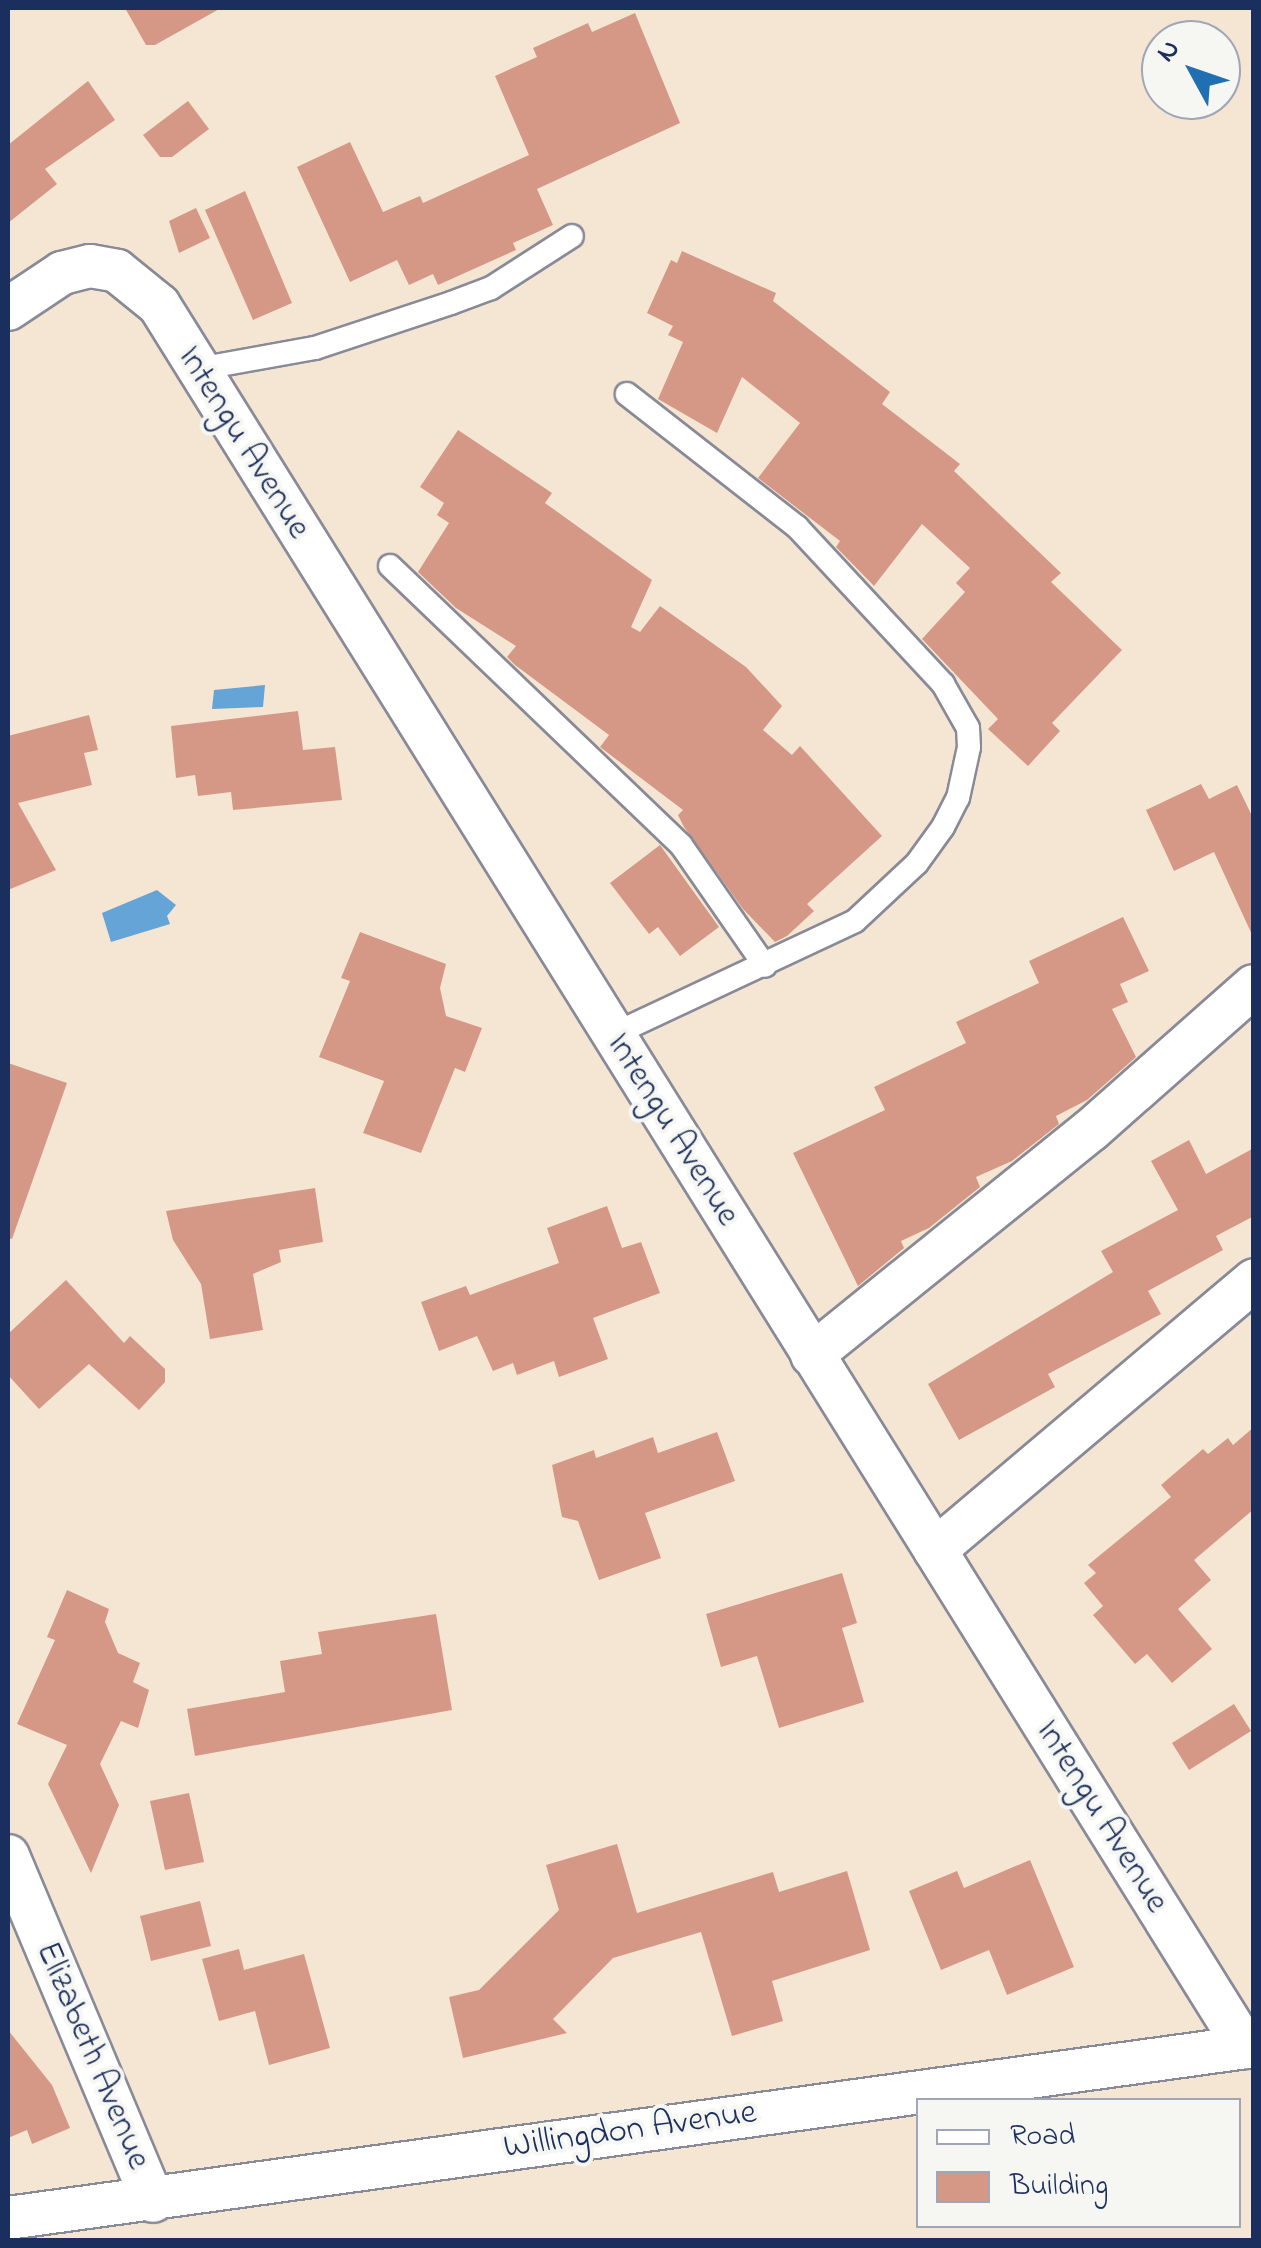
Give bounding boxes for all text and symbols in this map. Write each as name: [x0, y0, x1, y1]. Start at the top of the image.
north arrow: [1141, 20, 1241, 120]
text: N: [1147, 31, 1191, 72]
street label: Intengu Avenue: [167, 339, 319, 547]
street label: Intengu Avenue: [596, 1026, 748, 1234]
street label: Intengu Avenue: [1025, 1713, 1177, 1921]
street label: Elizabeth Avenue: [25, 1936, 159, 2176]
street label: Willingdon Avenue: [501, 2092, 759, 2170]
legend: [916, 2098, 1241, 2228]
text: Road: [1010, 2115, 1075, 2159]
text: Building: [1010, 2165, 1108, 2209]

